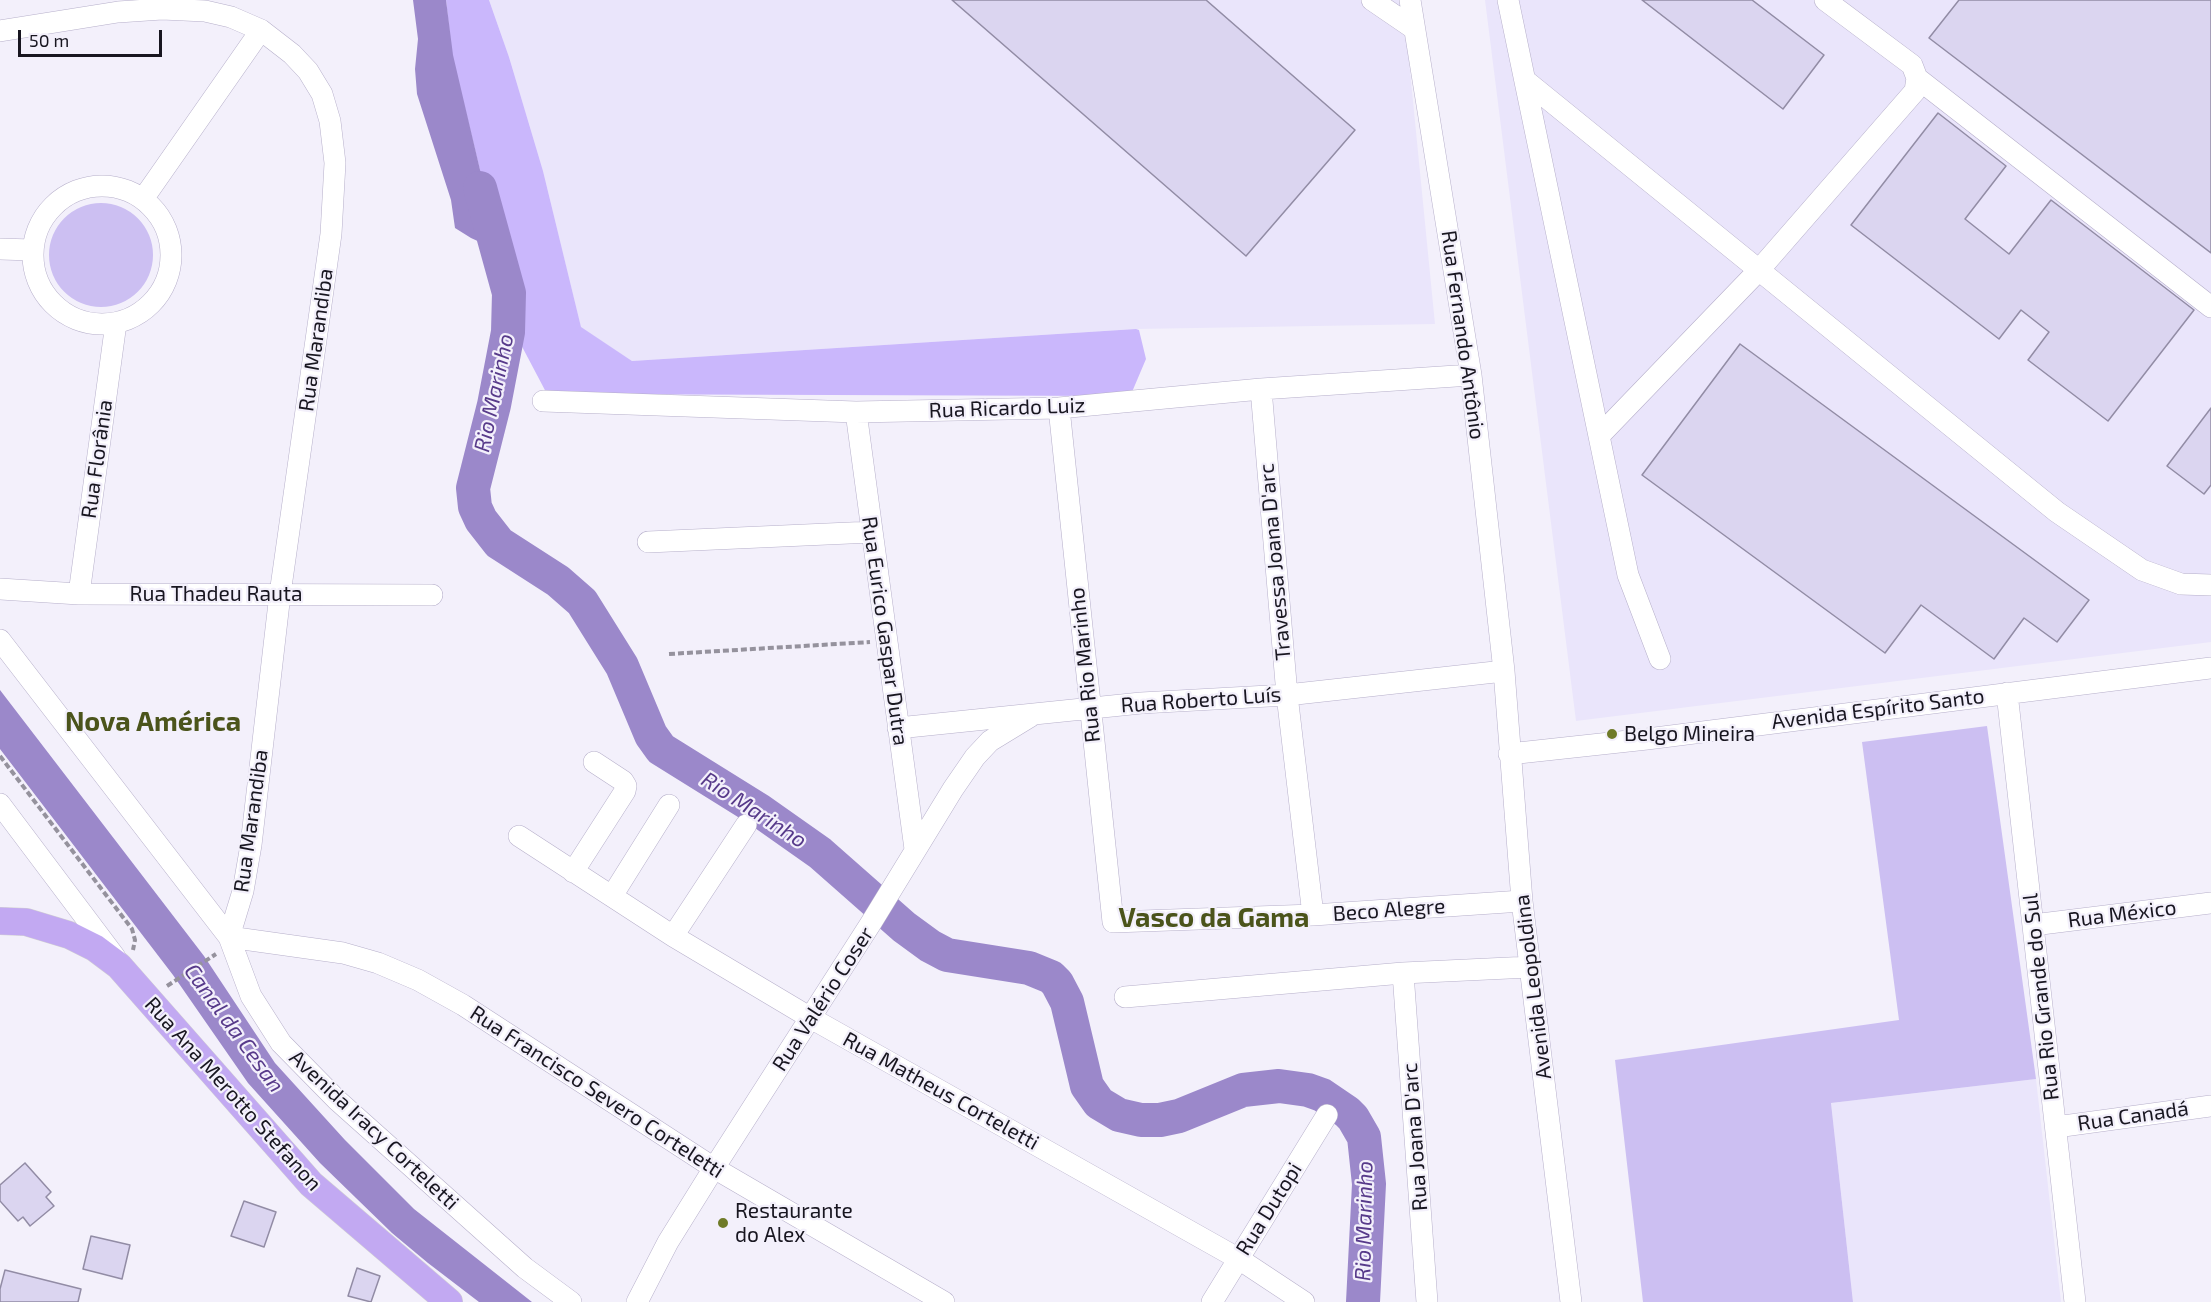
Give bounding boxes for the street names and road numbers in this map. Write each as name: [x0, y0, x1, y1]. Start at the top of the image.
street label: Rua Fernando Antônio: [1436, 229, 1490, 441]
street label: Rua Marandiba: [294, 267, 338, 413]
street label: Rua Ricardo Luiz: [928, 393, 1086, 423]
street label: Rua Florânia: [76, 398, 118, 520]
street label: Travessa Joana D'arc: [1254, 463, 1296, 661]
street label: Rua Eurico Gaspar Dutra: [856, 515, 914, 747]
street label: Rua Thadeu Rauta: [129, 581, 303, 607]
street label: Rua Rio Marinho: [1064, 586, 1106, 744]
street label: Rua Roberto Luís: [1120, 682, 1282, 718]
street label: Avenida Espírito Santo: [1770, 683, 1986, 735]
street label: Rua Marandiba: [229, 748, 273, 894]
street label: Rua Rio Grande do Sul: [2018, 892, 2064, 1102]
street label: Beco Alegre: [1332, 893, 1446, 927]
street label: Avenida Leopoldina: [1509, 893, 1557, 1081]
street label: Rua México: [2066, 895, 2178, 933]
street label: Rua Valério Coser: [767, 922, 879, 1076]
street label: Rua Ana Merotto Stefanon: [139, 992, 327, 1196]
street label: Rua Francisco Severo Corteletti: [465, 1000, 729, 1184]
street label: Rua Matheus Corteletti: [839, 1027, 1043, 1155]
street label: Avenida Iracy Corteletti: [284, 1045, 464, 1215]
street label: Rua Joana D'arc: [1397, 1062, 1433, 1212]
street label: Rua Canadá: [2076, 1096, 2190, 1136]
street label: Rua Dutopi: [1231, 1158, 1307, 1260]

